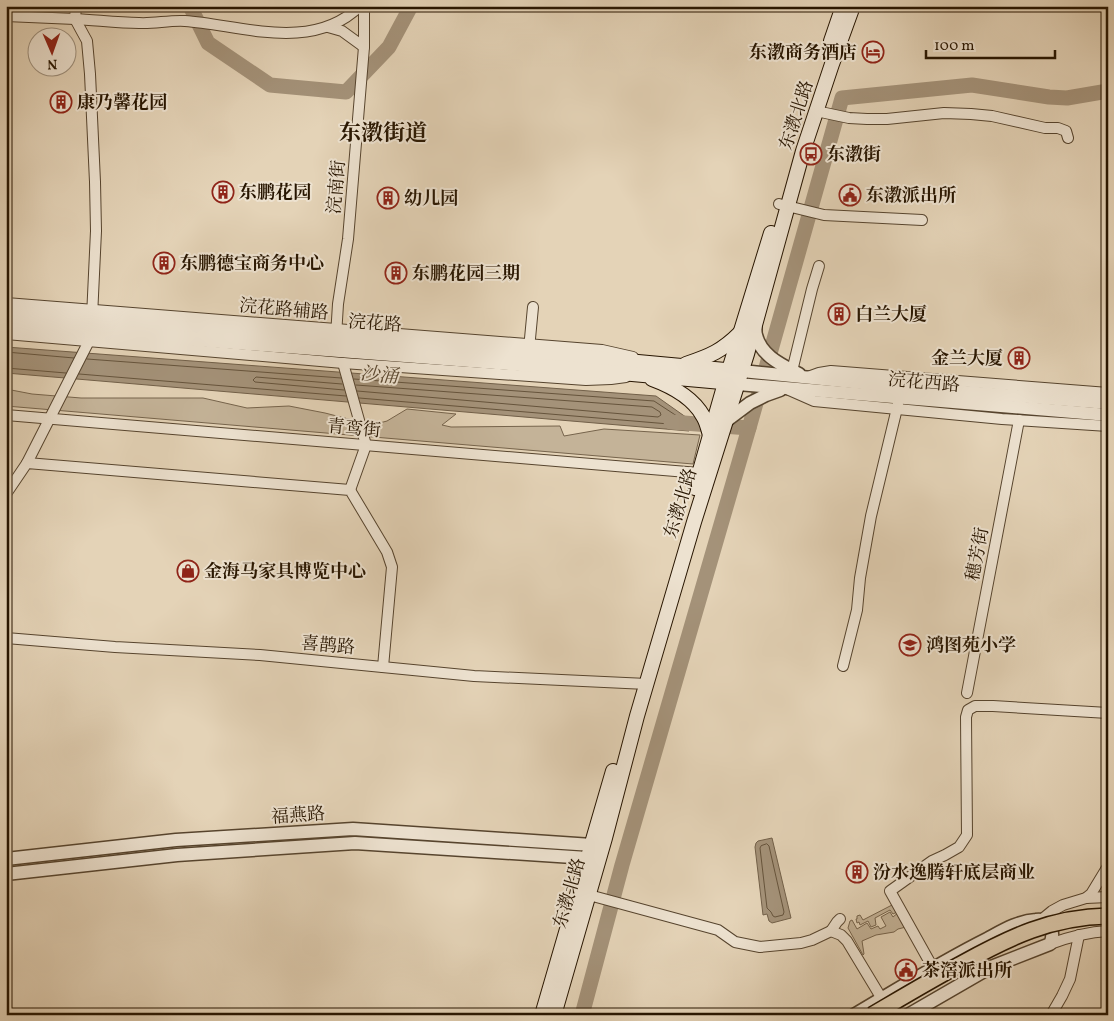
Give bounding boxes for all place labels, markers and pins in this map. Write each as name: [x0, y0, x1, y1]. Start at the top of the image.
hotel icon: 东漖商务酒店: [861, 40, 885, 64]
place label: 东漖商务酒店: [749, 41, 857, 66]
building icon: 康乃馨花园: [49, 90, 73, 114]
place label: 康乃馨花园: [77, 91, 167, 116]
bus stop icon: 东漖街: [799, 142, 823, 166]
place label: 东漖街: [827, 143, 881, 168]
building icon: 东鹏花园: [211, 180, 235, 204]
place label: 东鹏花园: [239, 181, 311, 206]
public building icon: 东漖派出所: [838, 183, 862, 207]
place label: 东漖派出所: [866, 184, 957, 209]
building icon: 幼儿园: [376, 186, 400, 210]
place label: 幼儿园: [404, 187, 458, 212]
building icon: 东鹏德宝商务中心: [152, 251, 176, 275]
place label: 东鹏德宝商务中心: [180, 252, 324, 277]
building icon: 东鹏花园三期: [384, 261, 408, 285]
place label: 东鹏花园三期: [412, 262, 520, 287]
building icon: 白兰大厦: [827, 302, 851, 326]
place label: 白兰大厦: [855, 303, 927, 328]
building icon: 金兰大厦: [1007, 346, 1031, 370]
place label: 金兰大厦: [931, 347, 1003, 372]
shop icon: 金海马家具博览中心: [176, 559, 200, 583]
place label: 金海马家具博览中心: [204, 560, 366, 585]
school or university icon: 鸿图苑小学: [898, 633, 922, 657]
place label: 鸿图苑小学: [926, 634, 1016, 659]
building icon: 汾水逸腾轩底层商业: [845, 860, 869, 884]
place label: 汾水逸腾轩底层商业: [873, 861, 1035, 886]
public building icon: 茶滘派出所: [894, 958, 918, 982]
place label: 茶滘派出所: [922, 959, 1013, 984]

